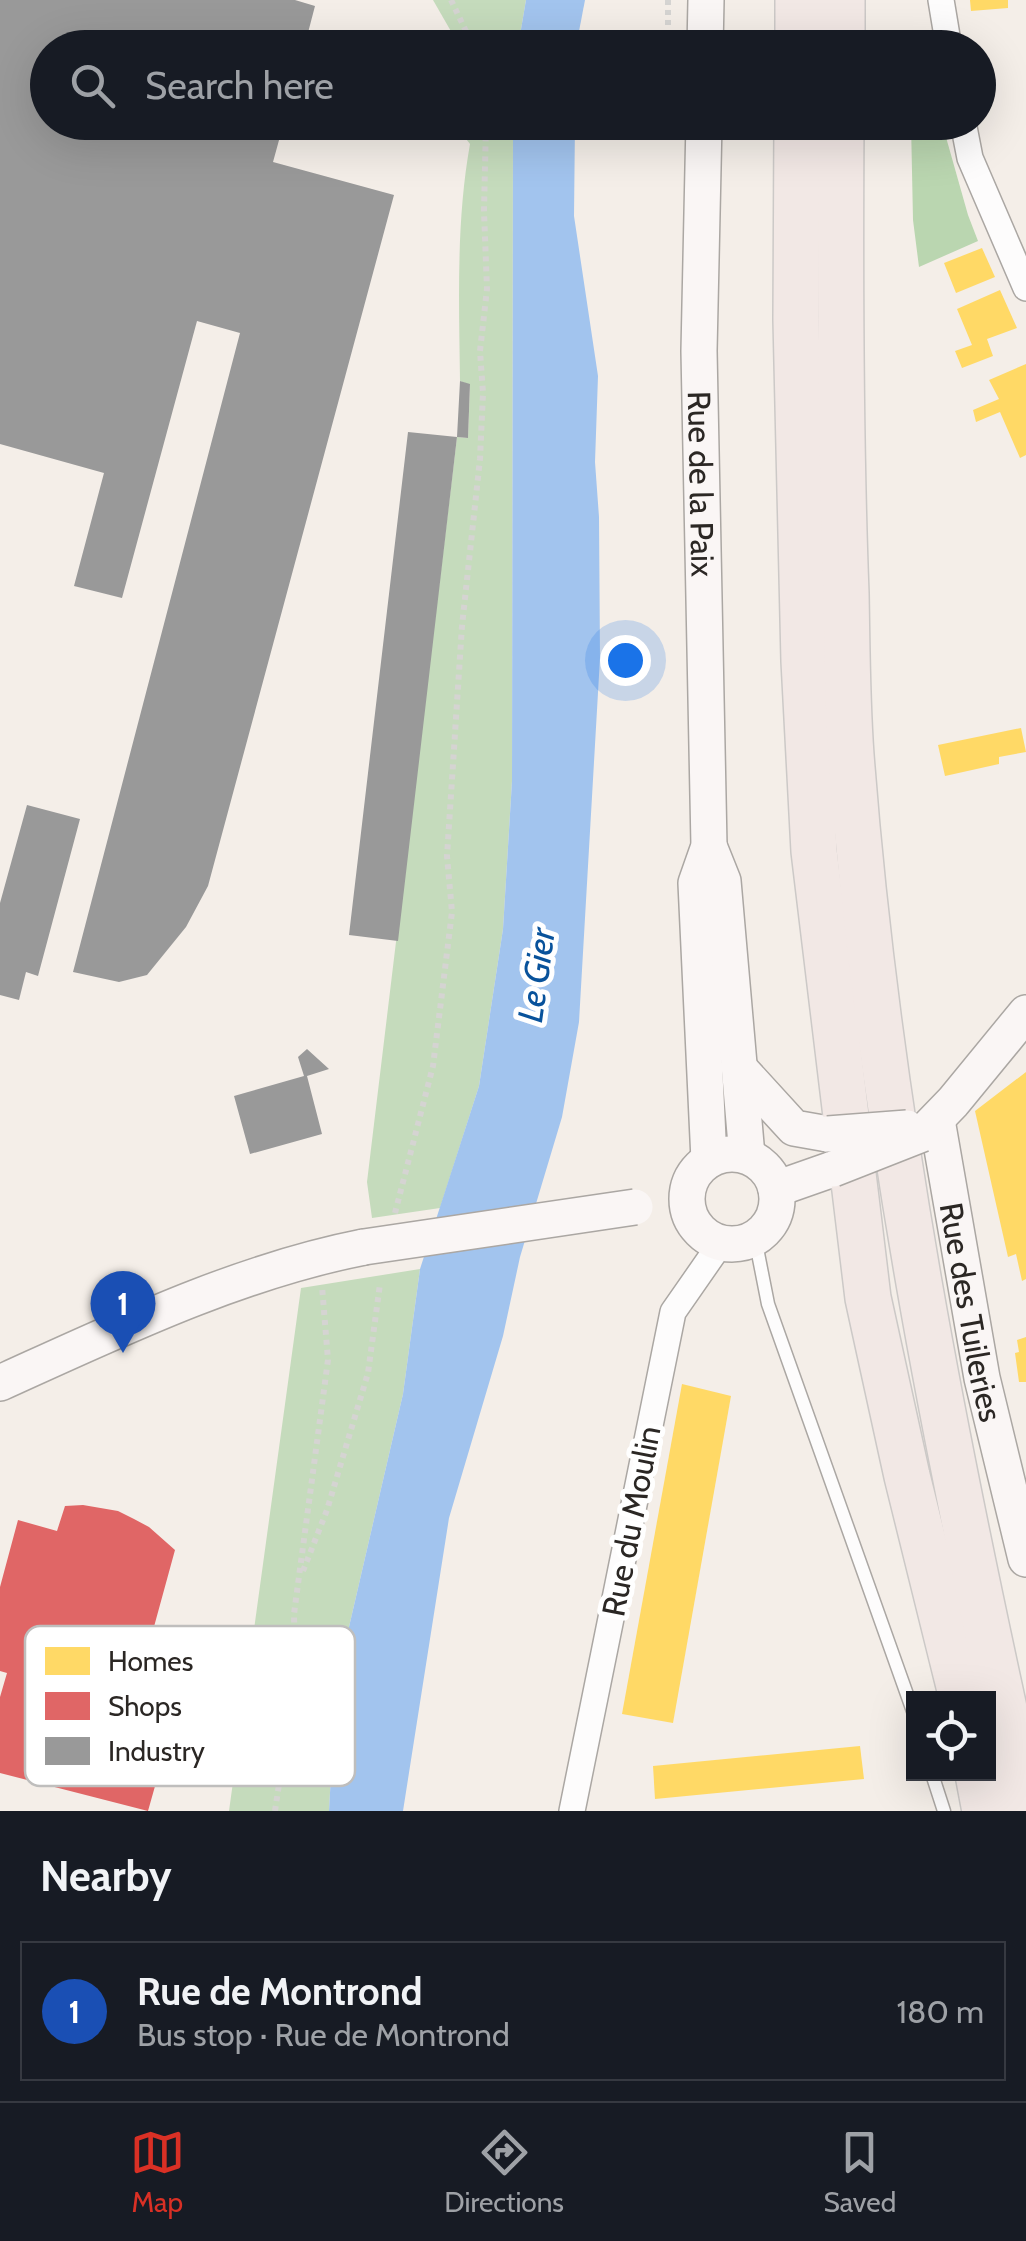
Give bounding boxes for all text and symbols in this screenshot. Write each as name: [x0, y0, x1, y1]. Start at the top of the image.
search box: [30, 30, 996, 140]
icon: search: [65, 58, 120, 113]
text: Search here: [145, 62, 334, 109]
street label: Rue de la Paix: [680, 391, 723, 577]
your location: [600, 635, 651, 686]
water label: Le Gier: [508, 924, 564, 1025]
street label: Rue des Tuileries: [932, 1199, 1011, 1426]
pin: 1: [90, 1270, 156, 1353]
street label: Rue du Moulin: [593, 1422, 669, 1620]
legend: [25, 1626, 355, 1786]
text: Homes: [108, 1644, 193, 1678]
text: Shops: [108, 1689, 182, 1723]
map controls: [906, 1691, 996, 1781]
button: locate: [906, 1691, 996, 1781]
text: Industry: [108, 1734, 205, 1768]
text: Nearby: [40, 1850, 172, 1902]
text: Rue de Montrond: [137, 1968, 422, 2015]
text: 1: [69, 1992, 80, 2031]
text: 180 m: [897, 1992, 984, 2031]
text: Bus stop · Rue de Montrond: [137, 2015, 510, 2054]
tab: Map: [130, 2125, 185, 2219]
tab: Directions: [444, 2125, 564, 2219]
tab: Saved: [824, 2125, 896, 2219]

